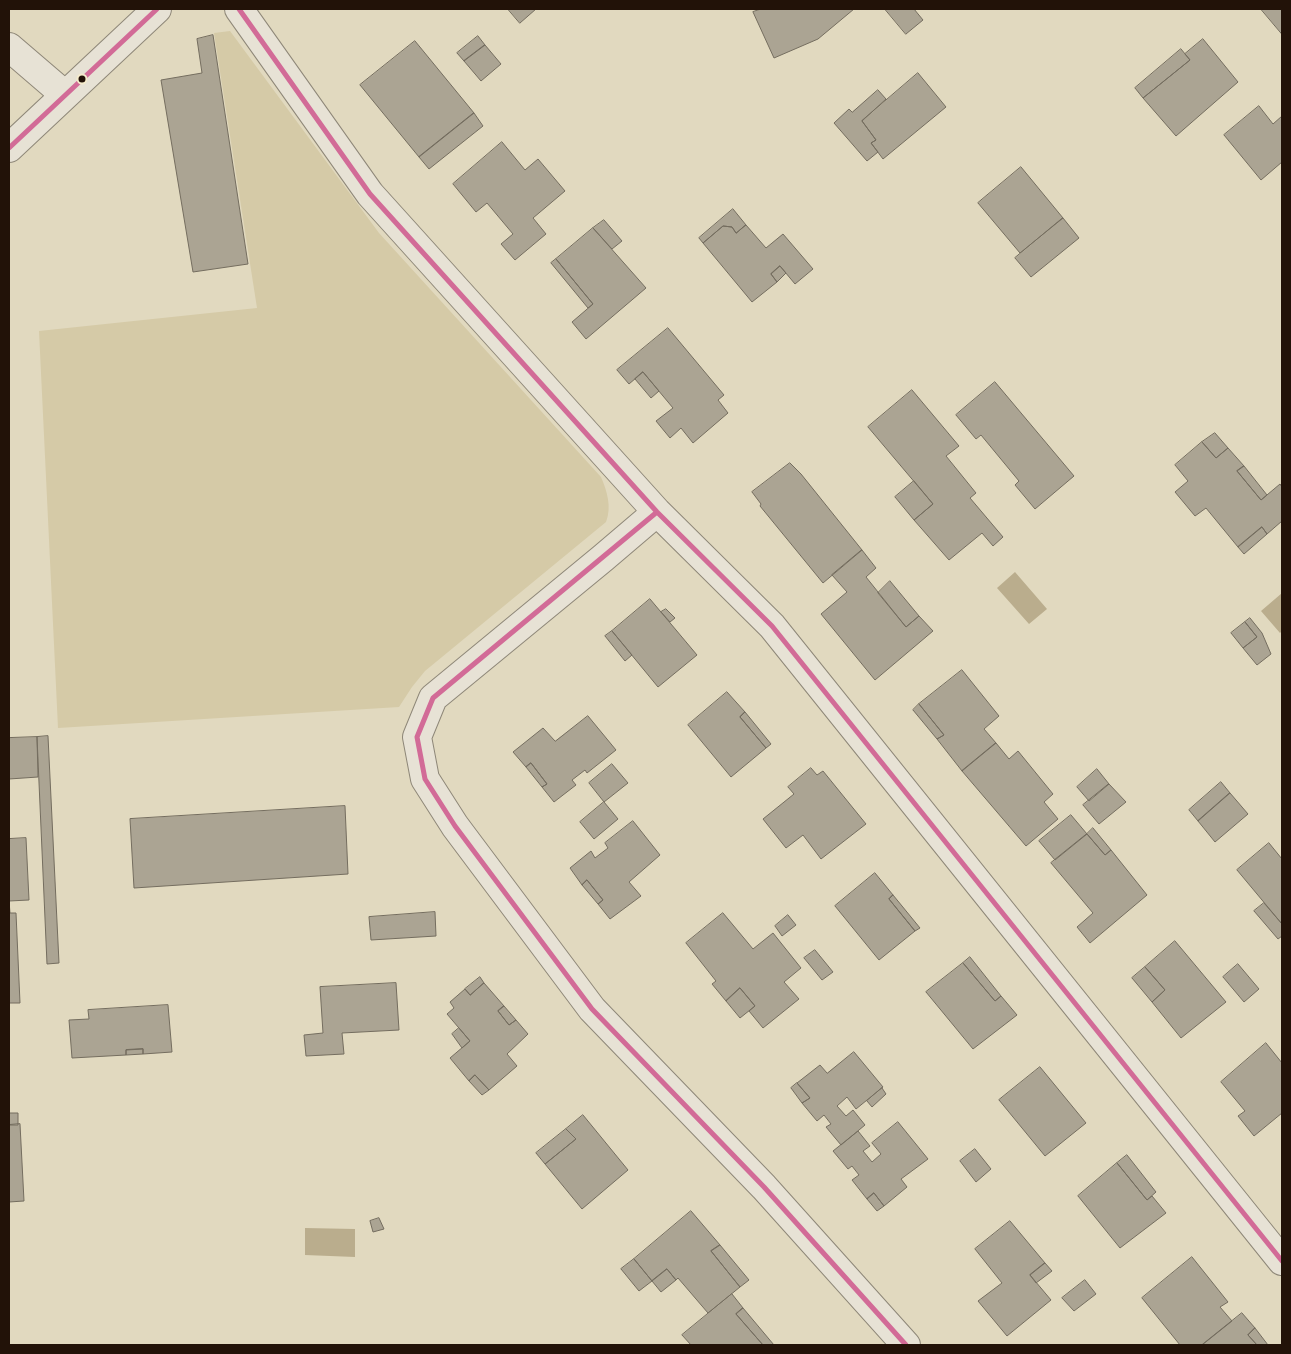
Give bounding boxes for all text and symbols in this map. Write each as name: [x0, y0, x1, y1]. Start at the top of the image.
unlabelled marker: [77, 74, 87, 84]

